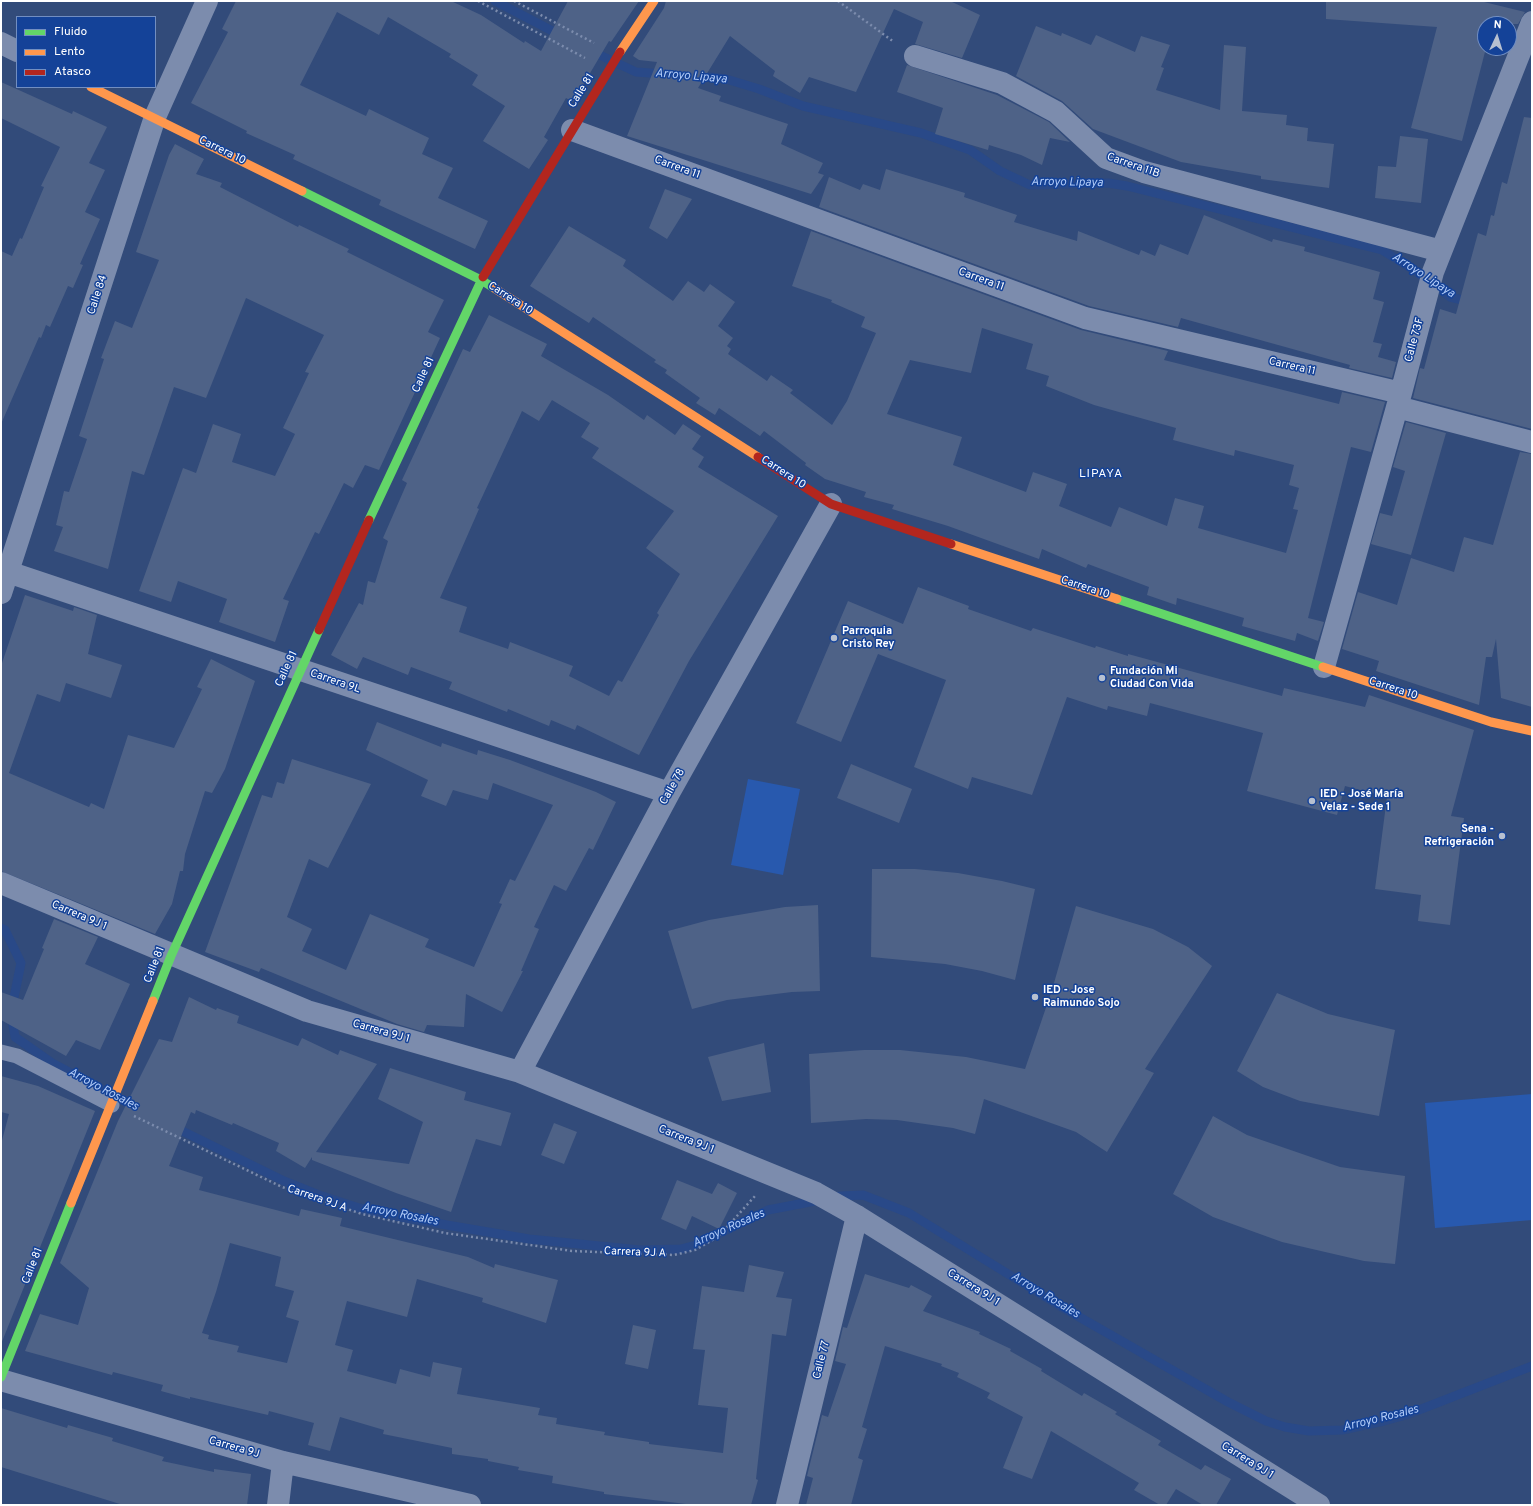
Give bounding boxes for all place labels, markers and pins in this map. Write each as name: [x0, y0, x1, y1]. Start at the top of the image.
place label: Parroquia Cristo Rey: [842, 625, 895, 651]
marker: Parroquia Cristo Rey: [829, 633, 839, 643]
place label: Fundación Mi Ciudad Con Vida: [1110, 665, 1194, 691]
marker: Fundación Mi Ciudad Con Vida: [1097, 673, 1107, 683]
place label: IED - José María Velaz - Sede 1: [1320, 788, 1403, 814]
marker: IED - José María Velaz - Sede 1: [1307, 796, 1317, 806]
place label: Sena - Refrigeración: [1424, 823, 1494, 849]
marker: Sena - Refrigeración: [1497, 831, 1507, 841]
place label: IED - Jose Raimundo Sojo: [1043, 984, 1120, 1010]
marker: IED - Jose Raimundo Sojo: [1030, 992, 1040, 1002]

